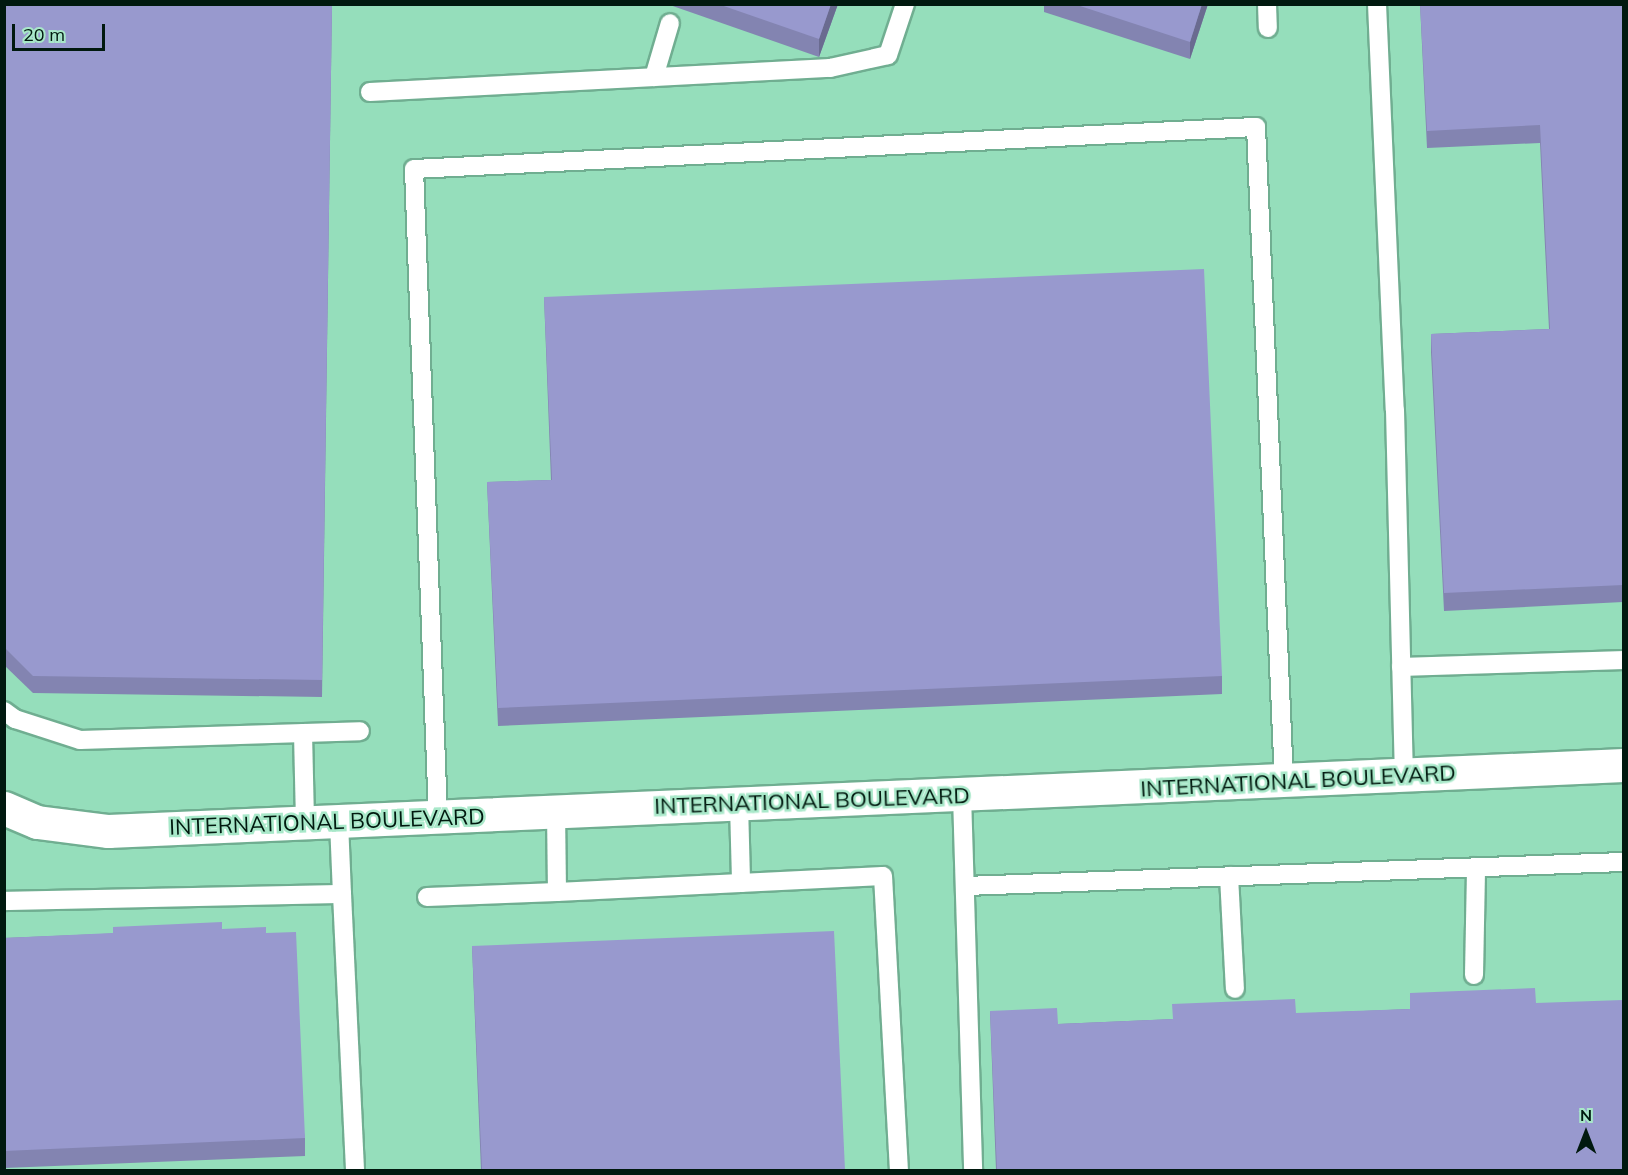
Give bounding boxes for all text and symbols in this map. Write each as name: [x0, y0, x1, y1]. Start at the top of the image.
scale bar: [15, 12, 108, 50]
text: 20 m: [23, 23, 65, 46]
street label: INTERNATIONAL BOULEVARD: [1140, 760, 1456, 802]
street label: INTERNATIONAL BOULEVARD: [654, 782, 970, 820]
street label: INTERNATIONAL BOULEVARD: [169, 803, 485, 841]
north arrow: [1556, 1103, 1616, 1163]
text: N: [1580, 1105, 1592, 1125]

